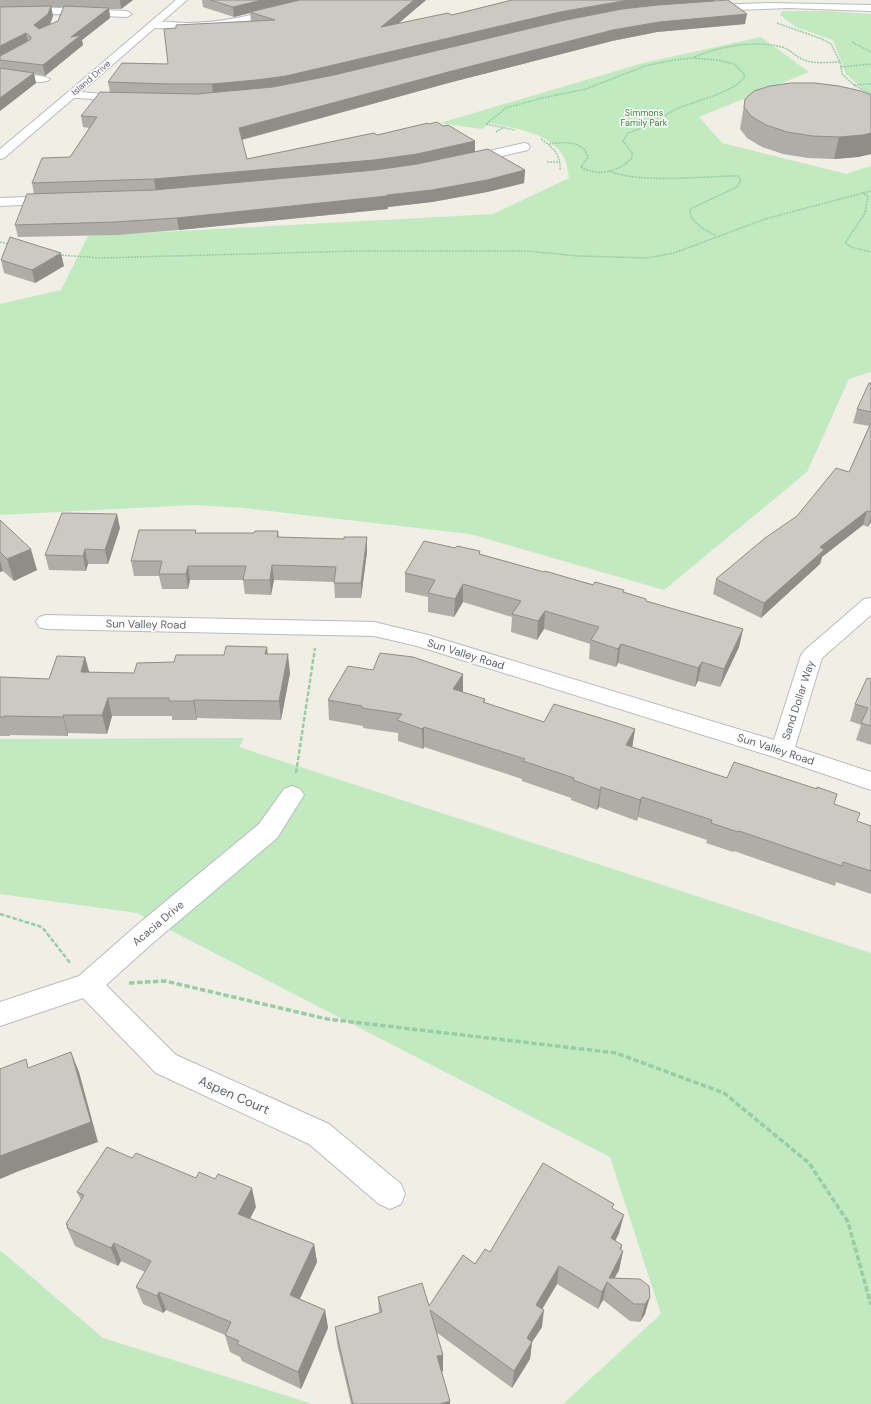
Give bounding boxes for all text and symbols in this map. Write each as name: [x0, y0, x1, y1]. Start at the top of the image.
street label: Island Drive: [69, 58, 113, 98]
park label: Simmons Family Park: [621, 107, 668, 129]
street label: Sun Valley Road: [106, 616, 186, 632]
street label: Sun Valley Road: [426, 636, 507, 672]
street label: Sand Dollar Way: [779, 659, 817, 741]
street label: Sun Valley Road: [736, 730, 816, 768]
street label: Acacia Drive: [129, 897, 187, 949]
street label: Aspen Court: [196, 1072, 272, 1118]

